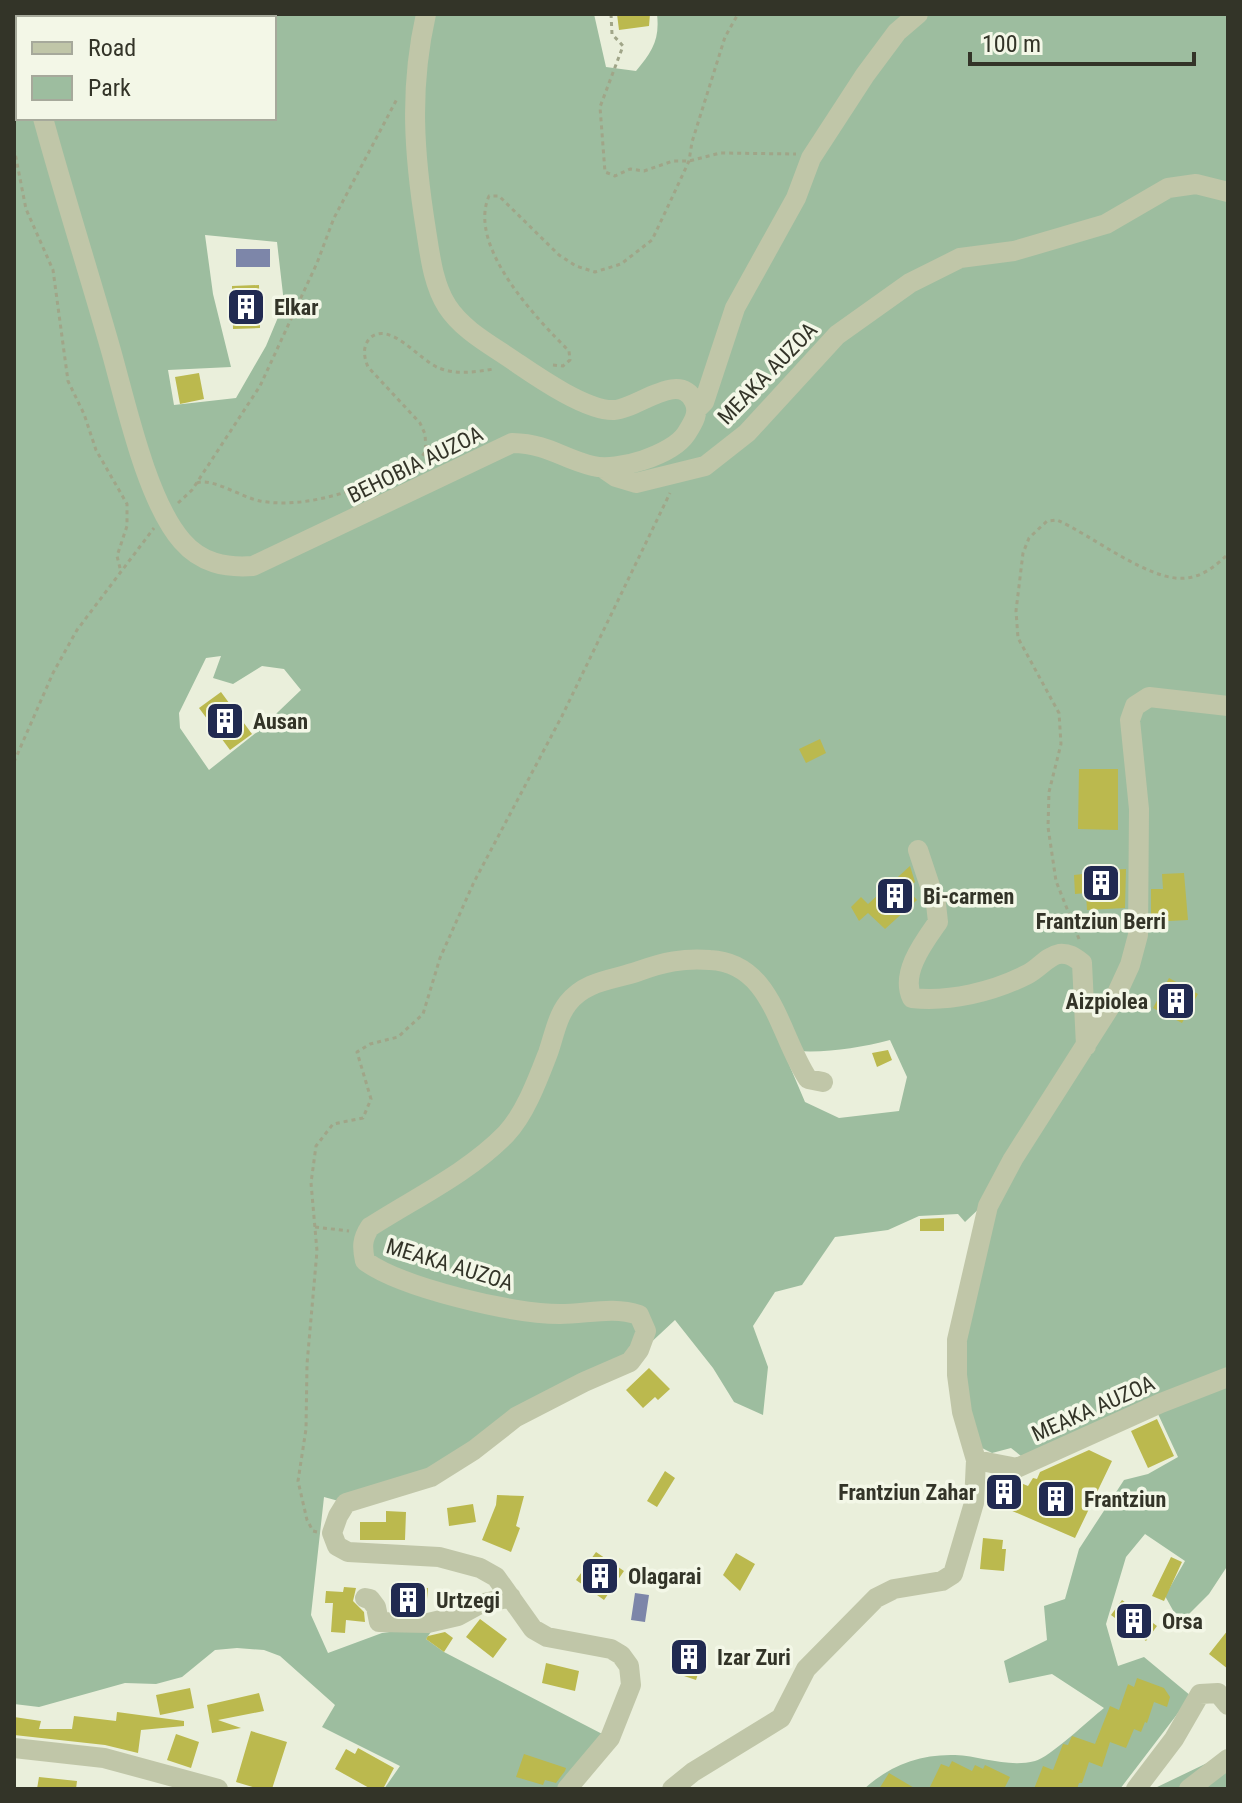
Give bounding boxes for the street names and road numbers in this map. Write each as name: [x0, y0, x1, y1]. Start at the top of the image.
street label: MEAKA AUZOA: [713, 317, 822, 429]
street label: BEHOBIA AUZOA: [344, 421, 487, 508]
street label: MEAKA AUZOA: [383, 1233, 517, 1296]
street label: MEAKA AUZOA: [1028, 1370, 1159, 1447]

